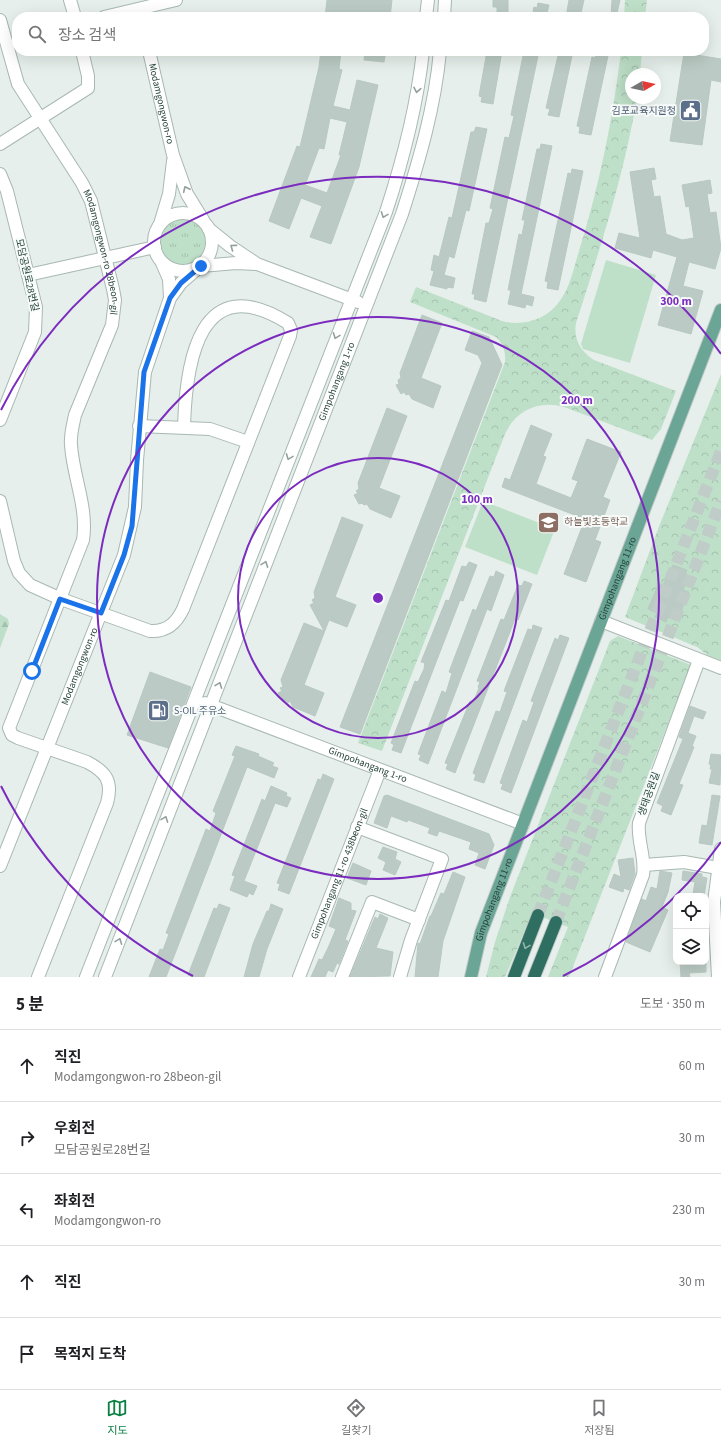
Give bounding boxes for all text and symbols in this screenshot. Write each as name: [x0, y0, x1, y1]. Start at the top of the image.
search box: [12, 12, 709, 56]
icon: search: [26, 23, 48, 45]
text: 장소 검색: [58, 25, 116, 46]
street label: Modamgongwon-ro: [145, 62, 177, 145]
north arrow: [625, 68, 661, 104]
one-way arrow: [414, 86, 422, 93]
public building icon: 김포교육지원청: [678, 98, 704, 124]
place label: 김포교육지원청: [612, 104, 676, 118]
one-way arrow: [183, 186, 191, 194]
street label: Modamgongwon-ro 28beon-gil: [79, 187, 122, 316]
one-way arrow: [381, 212, 389, 219]
street label: 모담공원로28번길: [12, 237, 42, 313]
one-way arrow: [230, 245, 237, 252]
route end: [192, 257, 210, 275]
text: 300 m: [660, 293, 692, 310]
one-way arrow: [333, 332, 341, 339]
street label: Gimpohangang 1-ro: [315, 340, 358, 423]
text: 200 m: [561, 392, 593, 409]
one-way arrow: [286, 454, 294, 461]
text: 100 m: [461, 491, 493, 508]
school or university icon: 하늘빛초등학교: [535, 509, 561, 535]
place label: 하늘빛초등학교: [564, 515, 628, 529]
street label: Gimpohangang 11-ro: [595, 535, 640, 622]
one-way arrow: [261, 561, 269, 568]
centre of rings: [371, 591, 385, 605]
street label: Modamgongwon-ro: [58, 625, 101, 707]
route start: [23, 662, 41, 680]
one-way arrow: [214, 682, 222, 689]
fuel station icon: S-OIL 주유소: [146, 698, 172, 724]
place label: S-OIL 주유소: [174, 704, 226, 718]
street label: Gimpohangang 1-ro: [326, 744, 409, 786]
street label: 생태공원길: [635, 770, 663, 818]
street label: Gimpohangang 11-ro 438beon-gil: [307, 806, 372, 941]
one-way arrow: [161, 816, 169, 823]
street label: Gimpohangang 11-ro: [472, 856, 516, 943]
map controls: [673, 893, 709, 965]
button: locate: [673, 893, 709, 929]
button: layers: [673, 929, 709, 965]
one-way arrow: [114, 937, 122, 944]
one-way arrow: [523, 943, 531, 950]
text: 5 분: [16, 993, 44, 1017]
text: 도보 · 350 m: [640, 995, 705, 1013]
text: 직진: [54, 1047, 82, 1068]
icon: ahead: [16, 1055, 38, 1077]
text: 60 m: [679, 1057, 705, 1075]
text: Modamgongwon-ro 28beon-gil: [54, 1068, 221, 1086]
text: 우회전: [54, 1118, 95, 1139]
icon: right: [16, 1127, 38, 1149]
text: 30 m: [679, 1129, 705, 1147]
text: 모담공원로28번길: [54, 1141, 151, 1159]
text: 좌회전: [54, 1191, 95, 1212]
icon: left: [16, 1199, 38, 1221]
text: 230 m: [672, 1201, 705, 1219]
text: Modamgongwon-ro: [54, 1212, 161, 1230]
icon: ahead: [16, 1271, 38, 1293]
text: 직진: [54, 1272, 82, 1293]
text: 30 m: [679, 1273, 705, 1291]
icon: arrive: [16, 1343, 38, 1365]
text: 목적지 도착: [54, 1344, 126, 1365]
tab: 지도: [106, 1397, 128, 1438]
tab: 길찾기: [341, 1397, 372, 1438]
tab: 저장됨: [584, 1397, 615, 1438]

